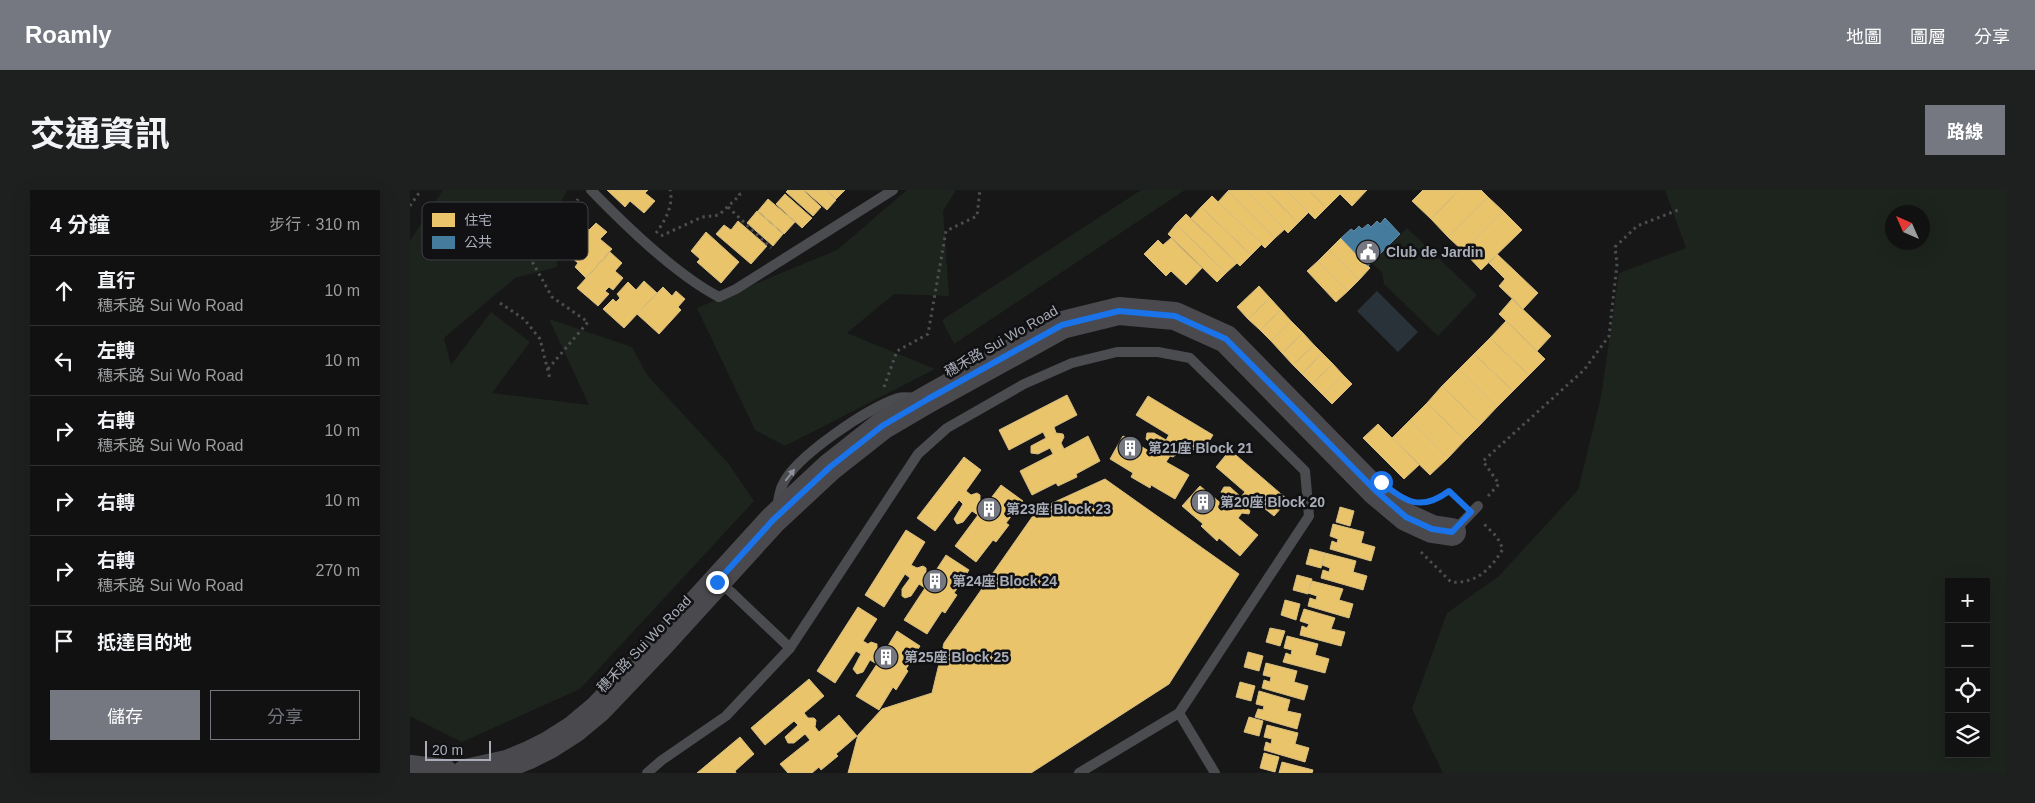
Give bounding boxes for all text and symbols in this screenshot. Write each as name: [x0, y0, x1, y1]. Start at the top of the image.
text: Roamly: [25, 21, 112, 48]
text: 地圖: [1846, 27, 1882, 47]
text: 圖層: [1910, 27, 1946, 47]
text: 分享: [1974, 27, 2010, 47]
button: 路線: [1925, 105, 2005, 155]
text: 交通資訊: [30, 114, 170, 153]
legend: [422, 202, 588, 260]
north arrow: [1885, 205, 1930, 250]
text: 住宅: [464, 212, 492, 228]
text: 4 分鐘: [50, 213, 110, 236]
text: 步行 · 310 m: [269, 216, 360, 233]
text: 公共: [464, 234, 492, 250]
public building icon: Club de Jardin: [1355, 239, 1381, 265]
place label: Club de Jardin: [1386, 244, 1483, 260]
text: 直行: [97, 270, 135, 291]
icon: ahead: [50, 277, 78, 305]
text: 10 m: [324, 282, 360, 299]
text: 穗禾路 Sui Wo Road: [97, 297, 243, 314]
street label: 穗禾路 Sui Wo Road: [942, 302, 1060, 380]
text: 左轉: [97, 340, 135, 361]
icon: left: [50, 347, 78, 375]
text: 10 m: [324, 352, 360, 369]
text: 穗禾路 Sui Wo Road: [97, 367, 243, 384]
text: 右轉: [97, 410, 135, 431]
icon: right: [50, 417, 78, 445]
text: 10 m: [324, 422, 360, 439]
building icon: 第21座 Block 21: [1117, 435, 1143, 461]
text: 穗禾路 Sui Wo Road: [97, 437, 243, 454]
place label: 第21座 Block 21: [1148, 440, 1253, 456]
one-way arrow: [785, 468, 795, 481]
route start: [1370, 471, 1393, 494]
icon: right: [50, 487, 78, 515]
building icon: 第20座 Block 20: [1190, 489, 1216, 515]
text: 右轉: [97, 492, 135, 513]
text: 10 m: [324, 492, 360, 509]
place label: 第20座 Block 20: [1220, 494, 1325, 510]
building icon: 第23座 Block 23: [976, 496, 1002, 522]
place label: 第23座 Block 23: [1006, 501, 1111, 517]
text: 右轉: [97, 550, 135, 571]
icon: right: [50, 557, 78, 585]
text: 270 m: [316, 562, 360, 579]
building icon: 第24座 Block 24: [922, 568, 948, 594]
route end: [706, 571, 729, 594]
place label: 第24座 Block 24: [952, 573, 1057, 589]
text: 穗禾路 Sui Wo Road: [97, 577, 243, 594]
map controls: [1945, 578, 1990, 758]
button: +: [1945, 578, 1990, 623]
street label: 穗禾路 Sui Wo Road: [594, 592, 694, 696]
button: −: [1945, 623, 1990, 668]
icon: arrive: [50, 627, 78, 655]
text: 抵達目的地: [97, 632, 192, 653]
building icon: 第25座 Block 25: [873, 644, 899, 670]
place label: 第25座 Block 25: [904, 649, 1009, 665]
button: locate: [1945, 668, 1990, 713]
button: 儲存: [50, 690, 200, 740]
button: 分享: [210, 690, 360, 740]
button: layers: [1945, 713, 1990, 758]
scale bar: [425, 738, 491, 761]
text: 20 m: [432, 742, 463, 758]

